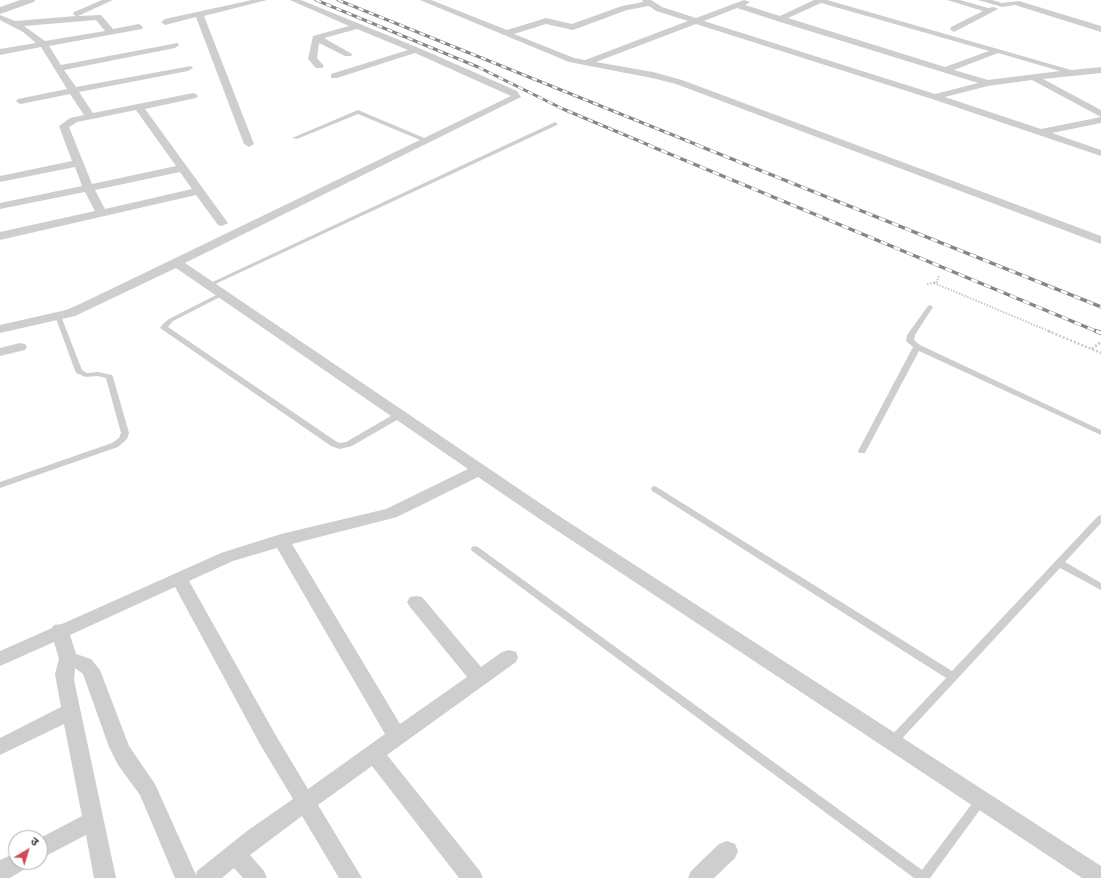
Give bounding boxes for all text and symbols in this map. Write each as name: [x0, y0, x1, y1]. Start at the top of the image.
north arrow: [8, 830, 48, 870]
text: उ: [28, 833, 42, 849]

